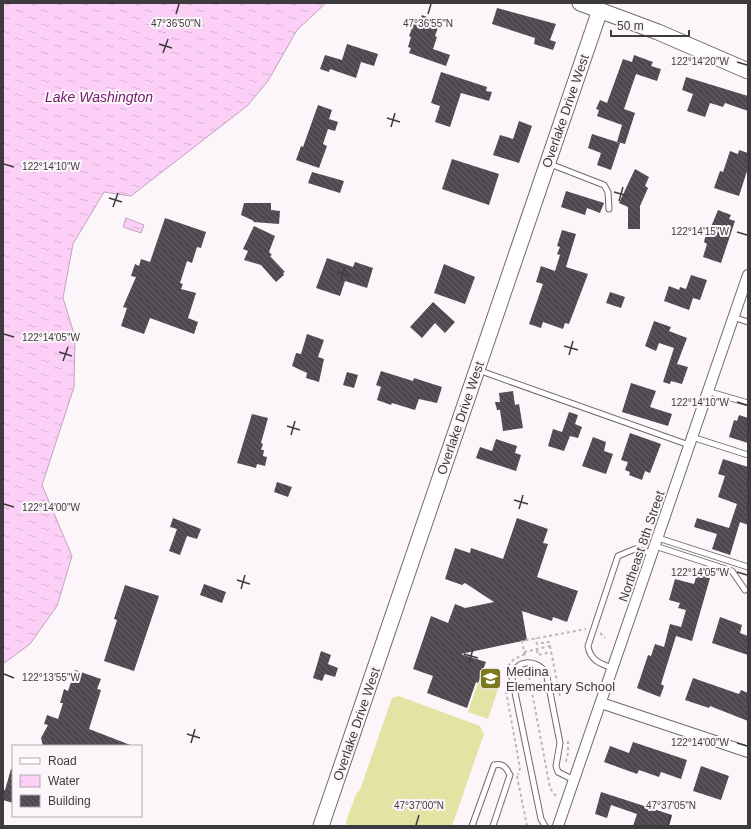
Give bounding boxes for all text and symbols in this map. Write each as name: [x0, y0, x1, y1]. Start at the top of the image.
scale bar: [611, 12, 689, 38]
text: 47°36'50"N: [151, 18, 201, 29]
text: 47°36'55"N: [403, 18, 453, 29]
text: 50 m: [617, 19, 644, 33]
street label: Overlake Drive West: [539, 52, 592, 170]
text: 122°14'20"W: [671, 56, 729, 67]
water label: Lake Washington: [45, 89, 153, 105]
text: 122°14'10"W: [22, 161, 80, 172]
text: 122°14'15"W: [671, 226, 729, 237]
text: 122°14'05"W: [22, 332, 80, 343]
street label: Overlake Drive West: [434, 359, 487, 477]
text: 122°14'10"W: [671, 397, 729, 408]
street label: Northeast 8th Street: [615, 488, 668, 604]
text: 122°14'00"W: [22, 502, 80, 513]
text: 122°14'05"W: [671, 567, 729, 578]
place label: Medina Elementary School: [506, 664, 615, 694]
street label: Overlake Drive West: [330, 665, 383, 783]
school or university icon: Medina Elementary School: [477, 665, 503, 691]
text: 122°13'55"W: [22, 672, 80, 683]
text: 122°14'00"W: [671, 737, 729, 748]
legend: [12, 745, 142, 817]
text: Road: [48, 754, 77, 768]
text: Water: [48, 774, 80, 788]
text: Building: [48, 794, 91, 808]
text: 47°37'00"N: [394, 800, 444, 811]
text: 47°37'05"N: [646, 800, 696, 811]

